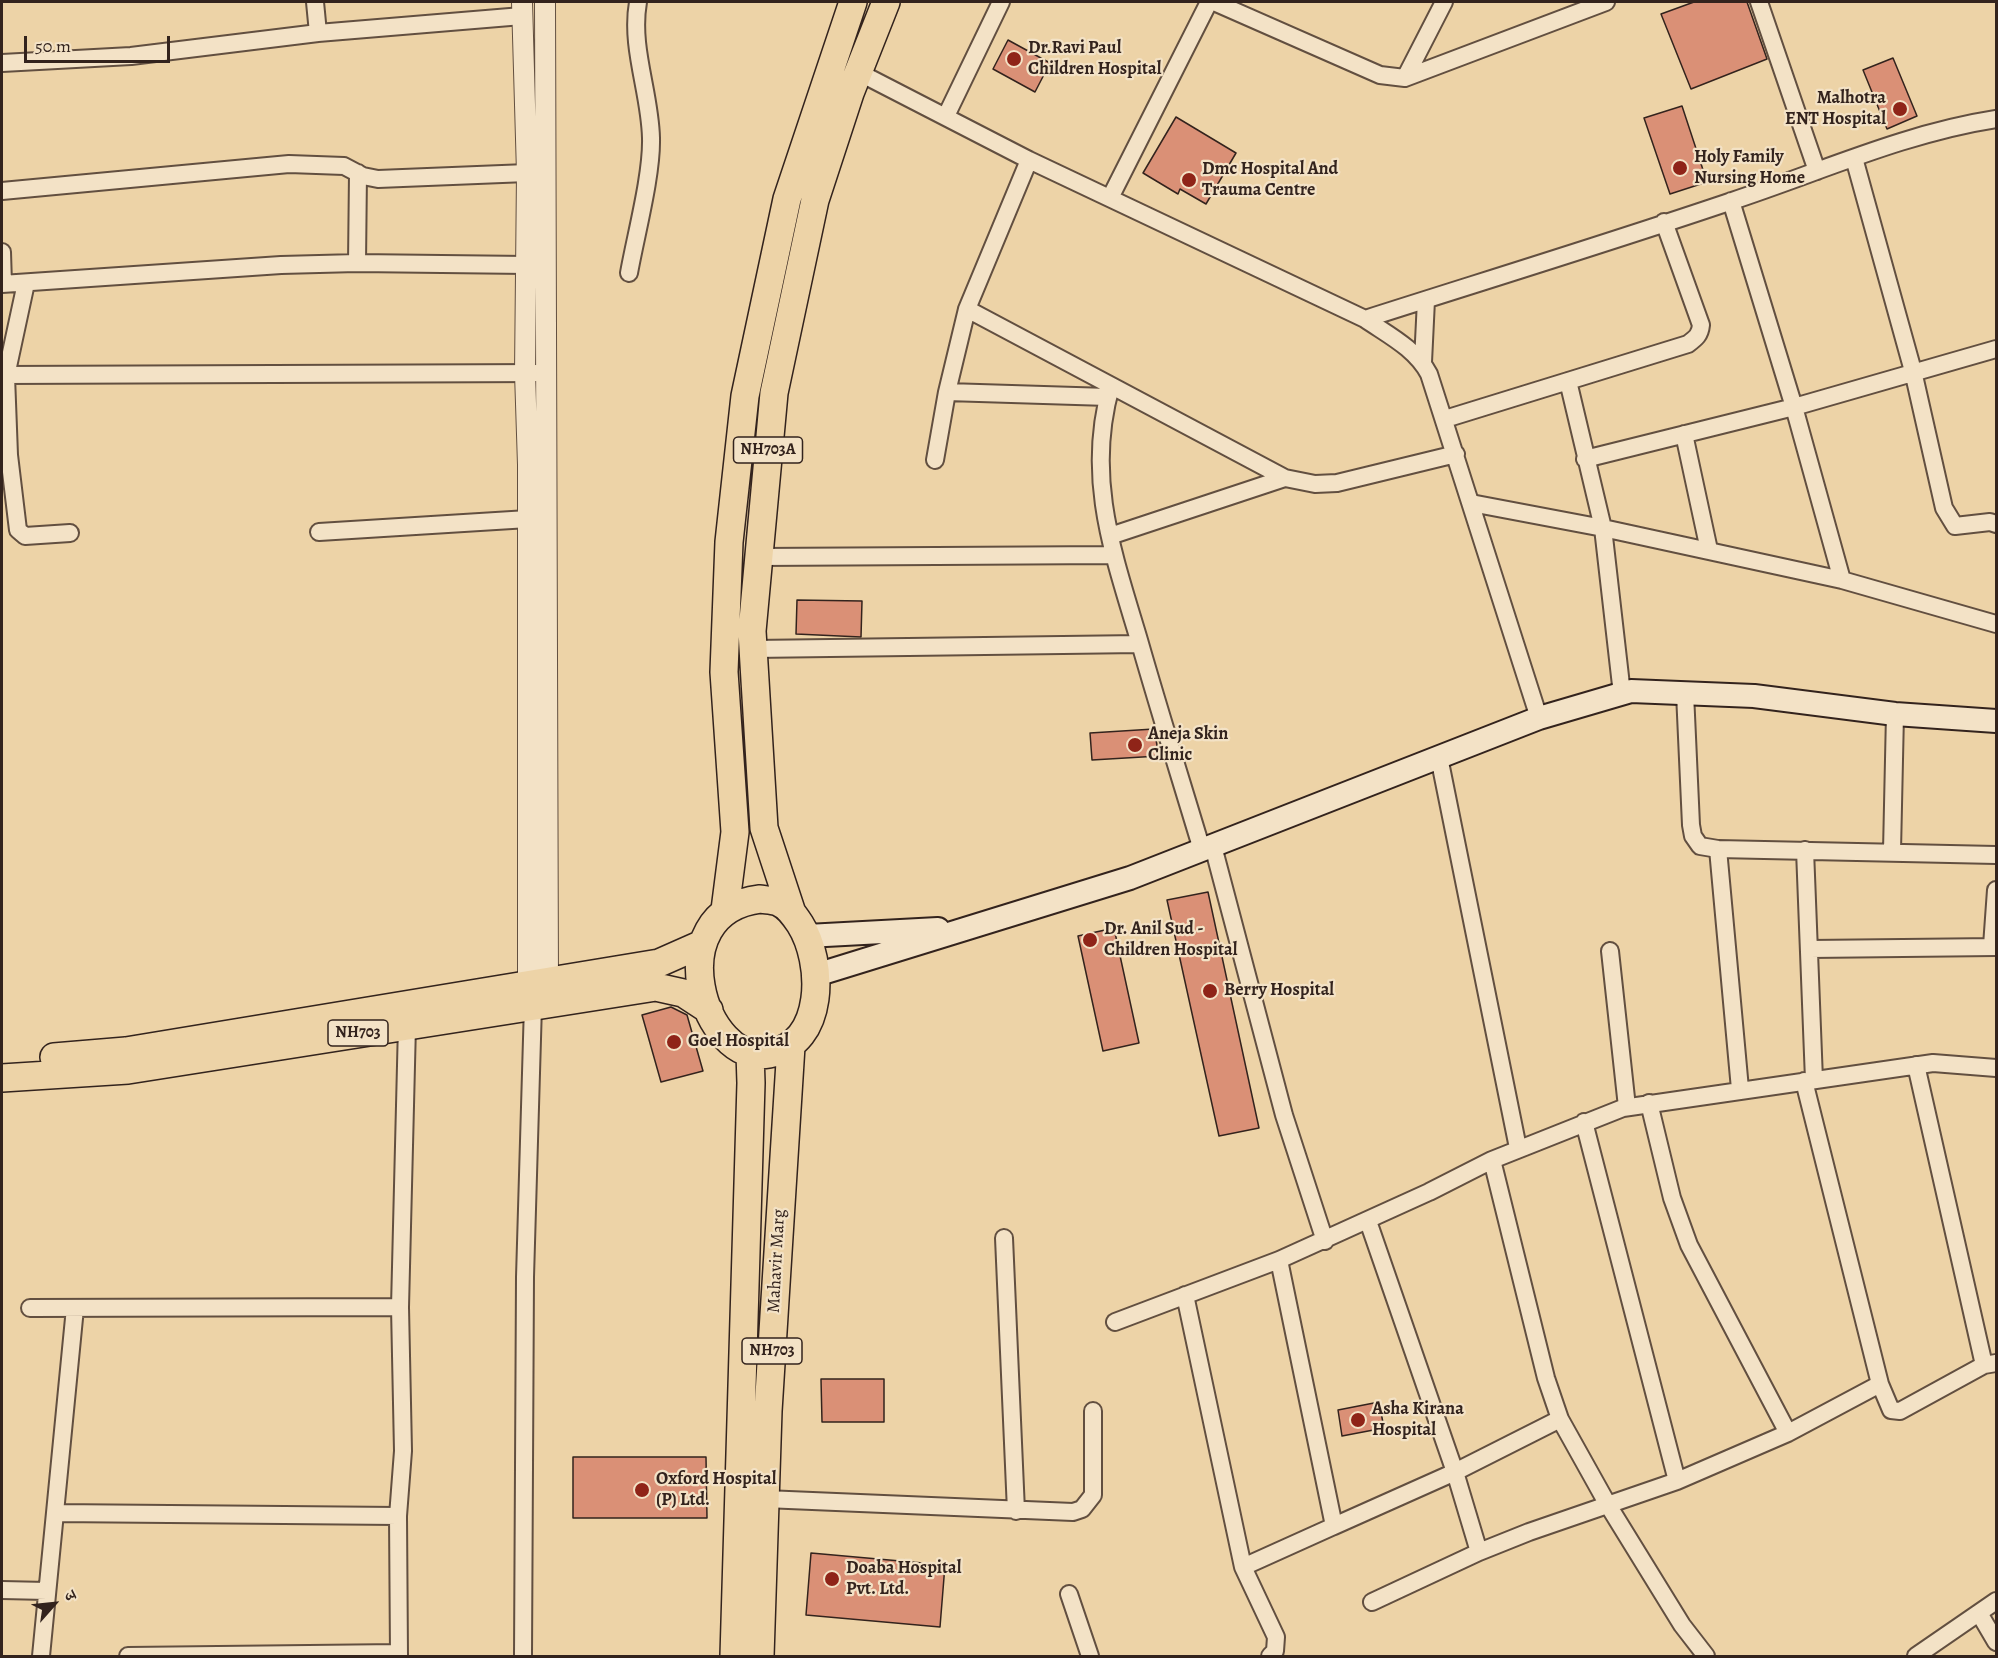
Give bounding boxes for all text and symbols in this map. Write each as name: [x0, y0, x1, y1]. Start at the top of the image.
scale bar: [27, 24, 172, 62]
text: 50 m: [35, 34, 71, 58]
place label: Dr.Ravi Paul Children Hospital: [1028, 38, 1161, 80]
marker: Dr.Ravi Paul Children Hospital: [1005, 50, 1023, 68]
place label: Malhotra ENT Hospital: [1785, 88, 1886, 130]
marker: Malhotra ENT Hospital: [1891, 100, 1909, 118]
place label: Holy Family Nursing Home: [1694, 147, 1805, 190]
place label: Dmc Hospital And Trauma Centre: [1202, 159, 1338, 201]
marker: Holy Family Nursing Home: [1671, 159, 1689, 177]
marker: Dmc Hospital And Trauma Centre: [1180, 171, 1198, 189]
road number: NH703A: [734, 437, 802, 463]
place label: Aneja Skin Clinic: [1148, 724, 1228, 766]
marker: Aneja Skin Clinic: [1126, 736, 1144, 754]
place label: Dr. Anil Sud - Children Hospital: [1104, 919, 1237, 962]
marker: Dr. Anil Sud - Children Hospital: [1081, 931, 1099, 949]
place label: Berry Hospital: [1224, 980, 1334, 1002]
marker: Berry Hospital: [1201, 982, 1219, 1000]
road number: NH703: [328, 1020, 388, 1046]
place label: Goel Hospital: [688, 1031, 789, 1053]
marker: Goel Hospital: [665, 1033, 683, 1051]
street label: Mahavir Marg: [763, 1208, 791, 1314]
road number: NH703: [742, 1338, 802, 1364]
place label: Asha Kirana Hospital: [1372, 1399, 1464, 1442]
marker: Asha Kirana Hospital: [1349, 1411, 1367, 1429]
place label: Oxford Hospital (P) Ltd.: [656, 1469, 776, 1512]
marker: Oxford Hospital (P) Ltd.: [633, 1481, 651, 1499]
place label: Doaba Hospital Pvt. Ltd.: [846, 1558, 961, 1600]
marker: Doaba Hospital Pvt. Ltd.: [823, 1570, 841, 1588]
north arrow: [24, 1574, 84, 1634]
text: उ: [58, 1587, 82, 1604]

